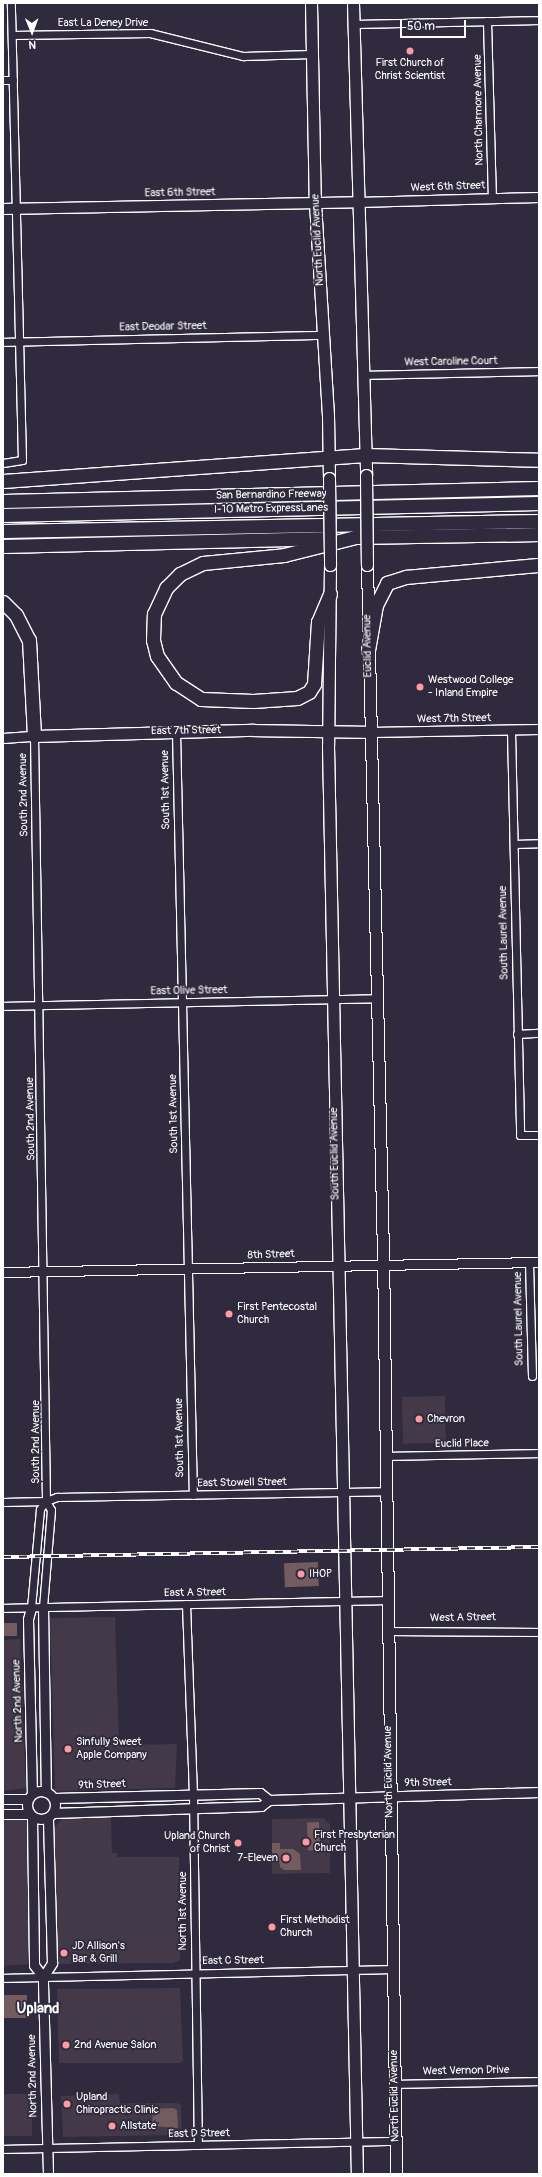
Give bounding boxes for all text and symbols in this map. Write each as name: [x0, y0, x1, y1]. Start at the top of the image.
north arrow: [12, 12, 52, 52]
scale bar: [402, 12, 468, 38]
street label: East La Deney Drive: [58, 16, 148, 30]
text: 50 m: [407, 19, 435, 34]
text: N: [28, 38, 36, 51]
marker: First Church of Christ Scientist: [405, 46, 415, 56]
street label: North Charmore Avenue: [471, 54, 487, 166]
place label: First Church of Christ Scientist: [375, 57, 445, 83]
street label: West 6th Street: [410, 179, 486, 195]
street label: East 6th Street: [144, 186, 216, 200]
street label: North Euclid Avenue: [309, 194, 327, 286]
street label: East Deodar Street: [119, 320, 207, 334]
street label: West Caroline Court: [404, 355, 498, 369]
street label: San Bernardino Freeway: [215, 487, 327, 503]
street label: I-10 Metro ExpressLanes: [214, 501, 328, 517]
street label: Euclid Avenue: [361, 614, 375, 678]
place label: Westwood College - Inland Empire: [428, 674, 514, 700]
marker: Westwood College - Inland Empire: [415, 682, 425, 692]
street label: West 7th Street: [417, 712, 491, 726]
street label: East 7th Street: [151, 724, 221, 738]
street label: South 1st Avenue: [159, 750, 173, 830]
street label: South 2nd Avenue: [17, 753, 31, 837]
street label: South Laurel Avenue: [497, 886, 511, 980]
street label: East Olive Street: [150, 984, 228, 998]
street label: South 1st Avenue: [167, 1074, 181, 1154]
street label: South 2nd Avenue: [24, 1077, 38, 1161]
street label: South Euclid Avenue: [328, 1107, 342, 1201]
street label: 8th Street: [247, 1248, 295, 1262]
street label: South Laurel Avenue: [512, 1272, 526, 1366]
place label: First Pentecostal Church: [237, 1301, 317, 1327]
marker: First Pentecostal Church: [224, 1309, 234, 1319]
street label: South 1st Avenue: [173, 1398, 187, 1478]
street label: South 2nd Avenue: [29, 1400, 43, 1484]
place label: Chevron: [427, 1412, 465, 1426]
marker: Chevron: [414, 1414, 424, 1424]
street label: Euclid Place: [435, 1437, 489, 1451]
street label: East Stowell Street: [197, 1476, 287, 1490]
place label: IHOP: [309, 1567, 332, 1581]
marker: IHOP: [296, 1569, 306, 1579]
street label: East A Street: [164, 1586, 226, 1600]
street label: West A Street: [430, 1611, 496, 1625]
street label: North 2nd Avenue: [10, 1659, 26, 1743]
street label: North Euclid Avenue: [382, 1726, 396, 1818]
place label: Sinfully Sweet Apple Company: [76, 1736, 147, 1762]
marker: Sinfully Sweet Apple Company: [63, 1744, 73, 1754]
street label: 9th Street: [404, 1776, 452, 1790]
street label: 9th Street: [78, 1778, 126, 1792]
place label: First Presbyterian Church: [314, 1829, 395, 1855]
place label: Upland Church of Christ: [164, 1830, 230, 1856]
marker: First Presbyterian Church: [301, 1837, 311, 1847]
marker: Upland Church of Christ: [233, 1838, 243, 1848]
place label: 7-Eleven: [237, 1851, 278, 1865]
marker: 7-Eleven: [281, 1853, 291, 1863]
street label: North 1st Avenue: [176, 1871, 190, 1951]
place label: First Methodist Church: [280, 1914, 350, 1940]
marker: First Methodist Church: [267, 1922, 277, 1932]
place label: JD Allison's Bar & Grill: [72, 1940, 125, 1966]
marker: JD Allison's Bar & Grill: [59, 1948, 69, 1958]
street label: East C Street: [202, 1954, 264, 1968]
district label: Upland: [17, 2000, 59, 2018]
street label: North 2nd Avenue: [26, 2034, 40, 2118]
place label: 2nd Avenue Salon: [74, 2038, 157, 2052]
marker: 2nd Avenue Salon: [61, 2040, 71, 2050]
street label: North Euclid Avenue: [388, 2050, 402, 2142]
street label: West Vernon Drive: [422, 2064, 510, 2078]
place label: Upland Chiropractic Clinic: [76, 2091, 159, 2117]
marker: Upland Chiropractic Clinic: [61, 2098, 73, 2110]
place label: Allstate: [120, 2119, 156, 2133]
marker: Allstate: [107, 2121, 117, 2131]
street label: East D Street: [168, 2127, 230, 2141]

